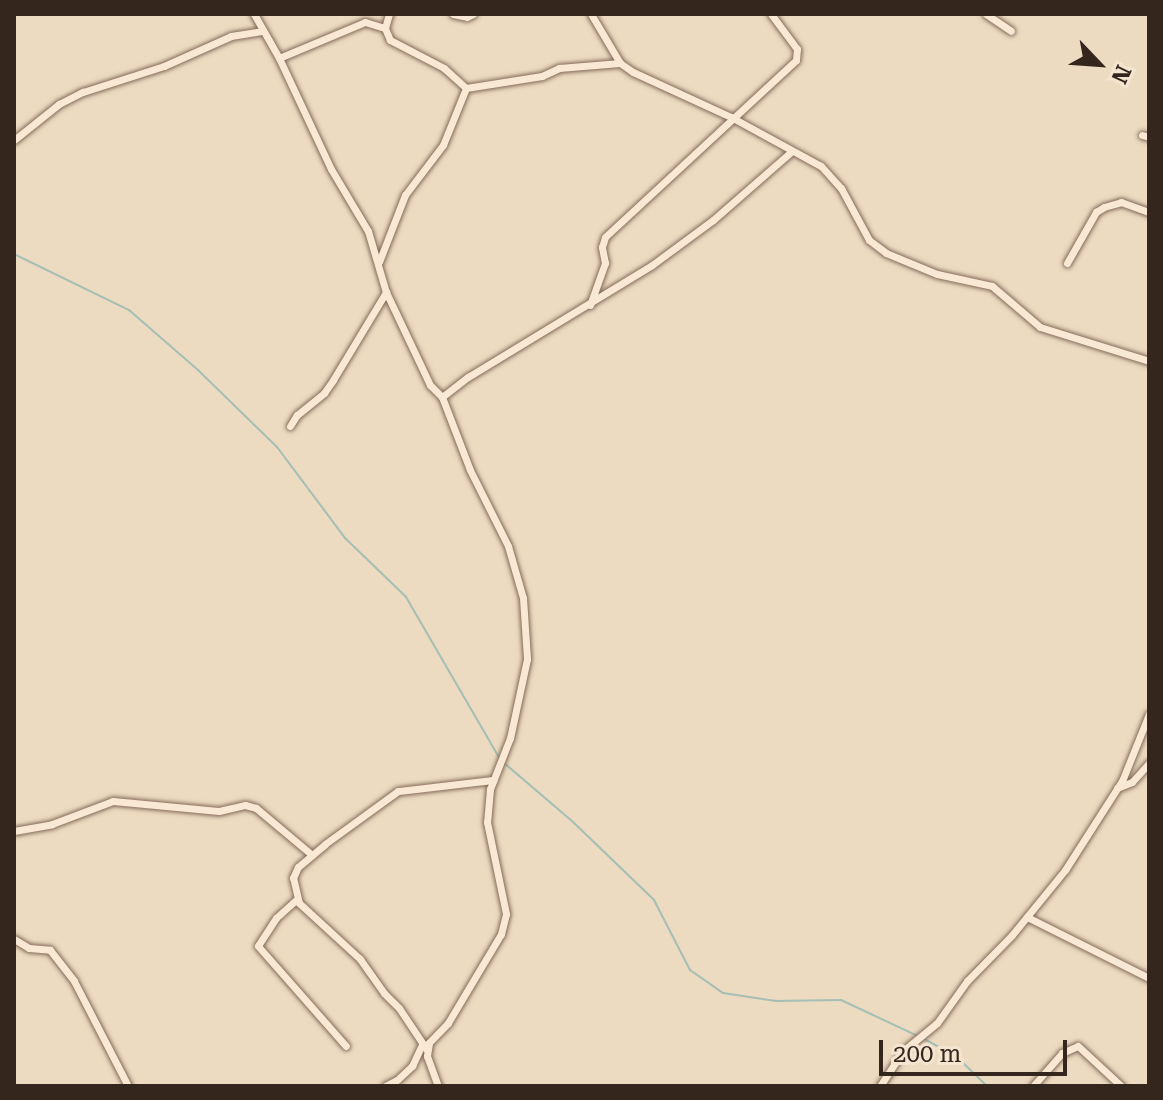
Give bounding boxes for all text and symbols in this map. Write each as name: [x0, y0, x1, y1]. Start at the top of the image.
north arrow: [1059, 24, 1139, 104]
text: N: [1106, 61, 1136, 87]
scale bar: [883, 1024, 1071, 1074]
text: 200 m: [893, 1040, 961, 1068]

